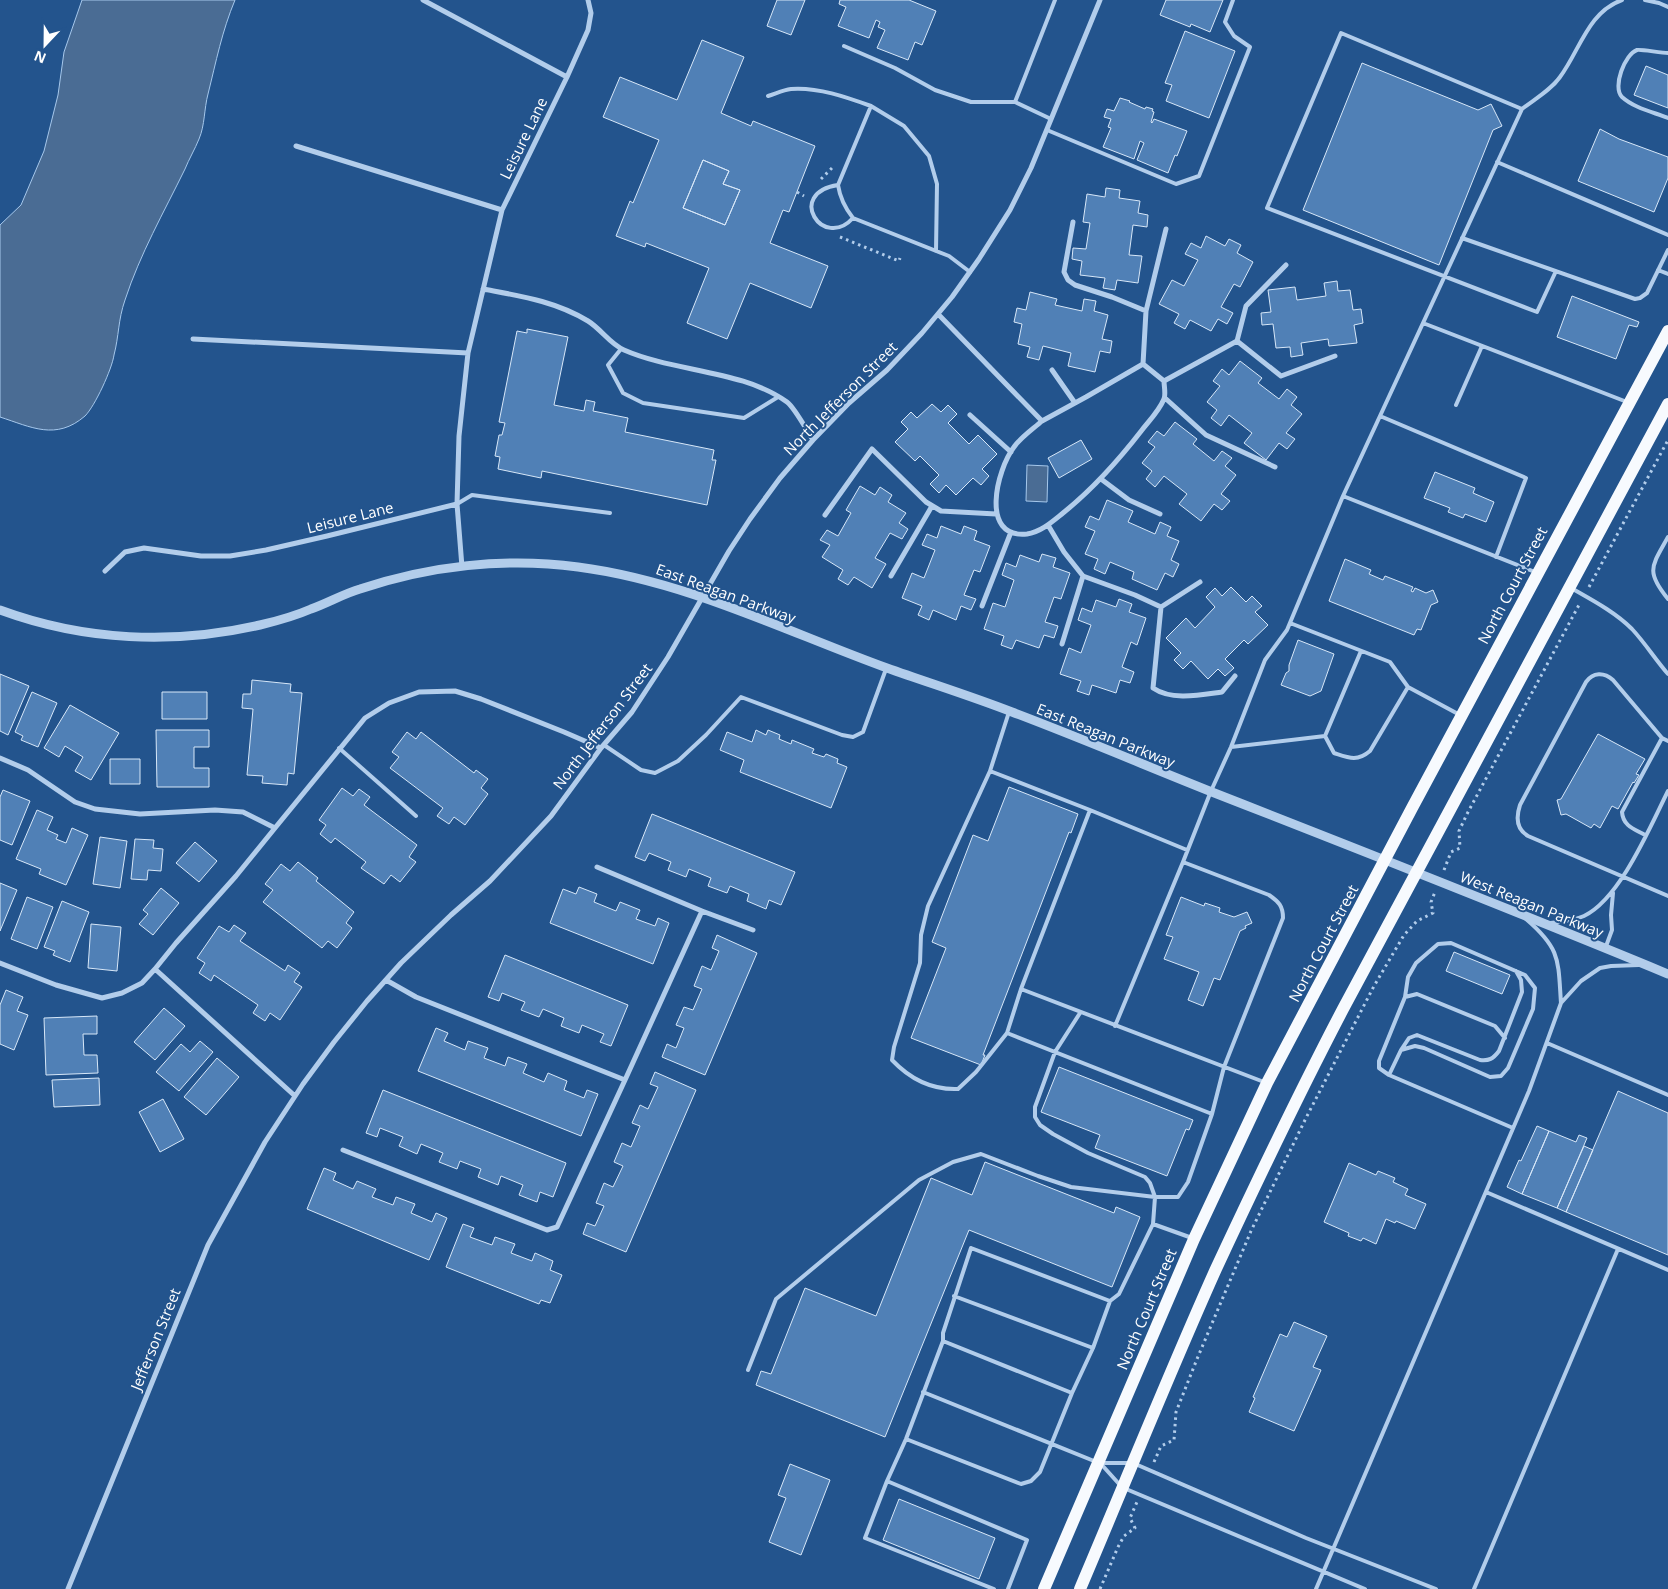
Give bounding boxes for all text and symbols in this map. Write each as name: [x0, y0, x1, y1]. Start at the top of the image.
north arrow: [20, 20, 70, 70]
text: N: [31, 47, 49, 68]
street label: Leisure Lane: [495, 94, 551, 182]
street label: North Jefferson Street: [779, 337, 901, 459]
street label: Leisure Lane: [305, 497, 395, 537]
street label: North Court Street: [1473, 523, 1551, 647]
street label: East Reagan Parkway: [653, 558, 799, 628]
street label: North Jefferson Street: [548, 659, 656, 793]
street label: East Reagan Parkway: [1034, 698, 1179, 772]
street label: West Reagan Parkway: [1457, 866, 1607, 942]
street label: North Court Street: [1284, 881, 1362, 1005]
street label: North Court Street: [1111, 1245, 1181, 1373]
street label: Jefferson Street: [125, 1285, 185, 1395]

